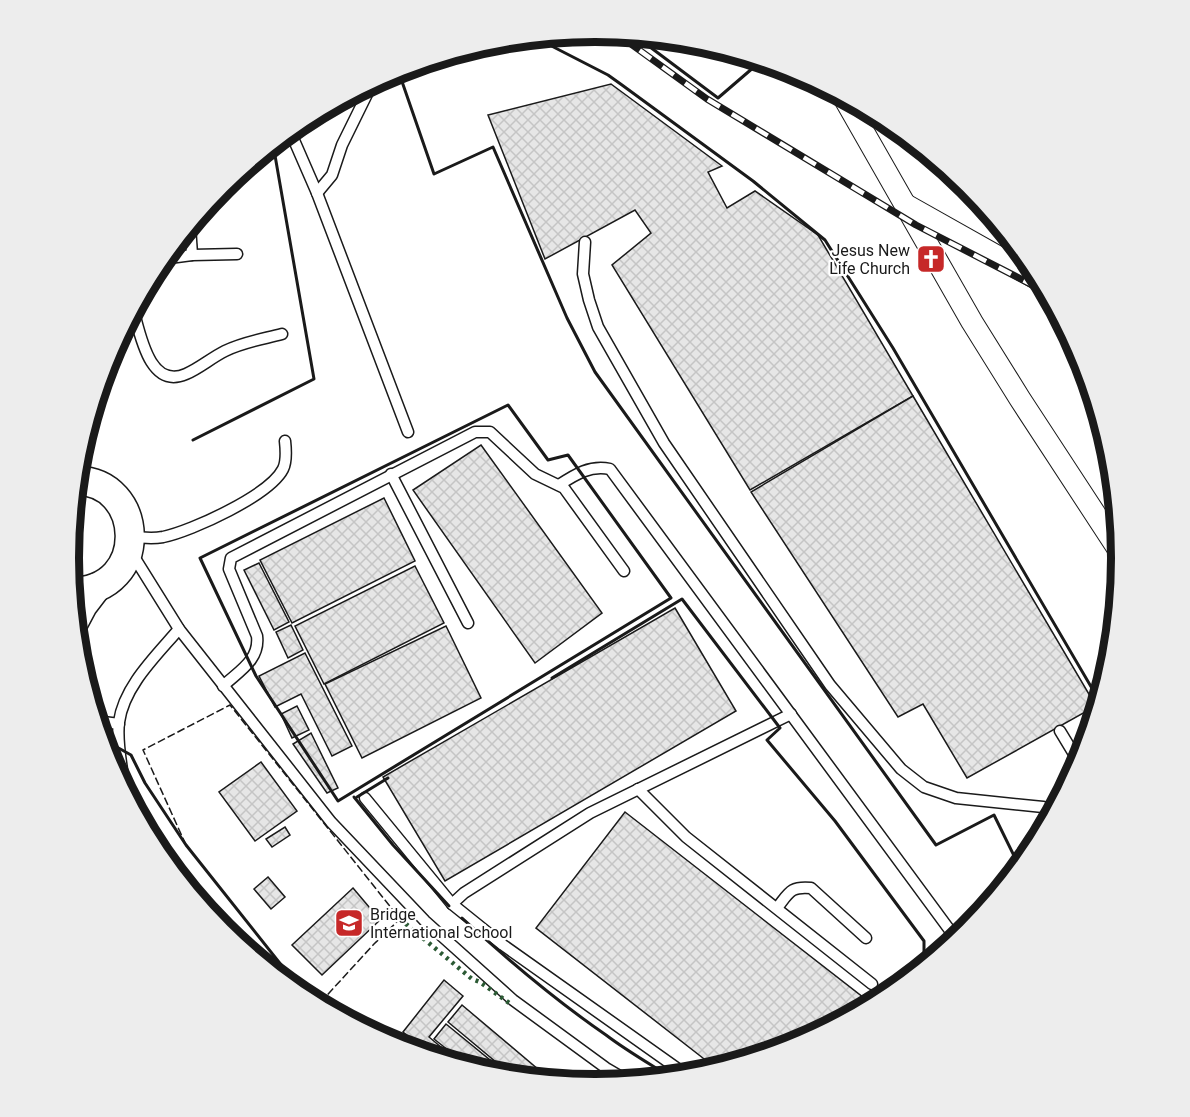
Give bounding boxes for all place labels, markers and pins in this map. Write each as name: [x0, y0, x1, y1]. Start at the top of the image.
place label: Jesus New Life Church: [829, 241, 910, 278]
church icon: Jesus New Life Church: [915, 243, 947, 275]
place label: Bridge International School: [370, 905, 512, 942]
school or university icon: Bridge International School: [333, 907, 365, 939]

